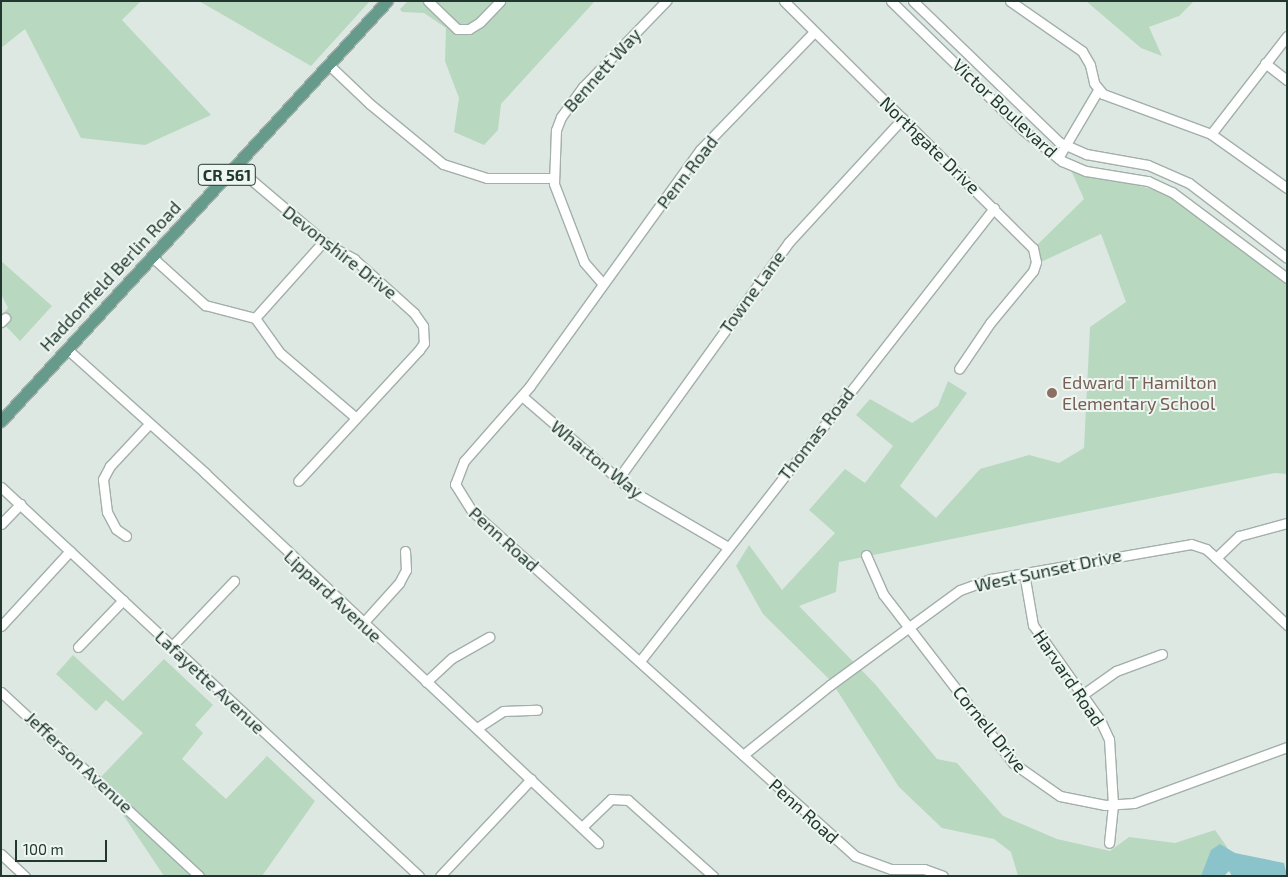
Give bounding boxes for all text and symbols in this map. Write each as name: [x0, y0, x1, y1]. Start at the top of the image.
street label: Bennett Way: [559, 24, 645, 116]
street label: Victor Boulevard: [948, 54, 1062, 162]
street label: Northgate Drive: [876, 92, 984, 198]
street label: Penn Road: [652, 131, 722, 213]
road number: CR 561: [197, 162, 257, 188]
street label: Haddonfield Berlin Road: [35, 197, 185, 355]
street label: Devonshire Drive: [279, 201, 401, 303]
street label: Towne Lane: [715, 246, 789, 338]
place label: Edward T Hamilton Elementary School: [1062, 372, 1218, 414]
street label: Thomas Road: [773, 383, 859, 485]
marker: Edward T Hamilton Elementary School: [1046, 387, 1058, 399]
street label: Wharton Way: [547, 415, 647, 503]
street label: Penn Road: [465, 502, 543, 576]
street label: West Sunset Drive: [973, 544, 1123, 596]
street label: Lippard Avenue: [279, 545, 387, 647]
street label: Lafayette Avenue: [150, 625, 270, 739]
street label: Harvard Road: [1029, 626, 1109, 730]
street label: Cornell Drive: [948, 681, 1032, 777]
street label: Jefferson Avenue: [21, 707, 137, 817]
street label: Penn Road: [765, 774, 843, 848]
scale bar: [18, 830, 110, 862]
text: 100 m: [23, 840, 64, 858]

